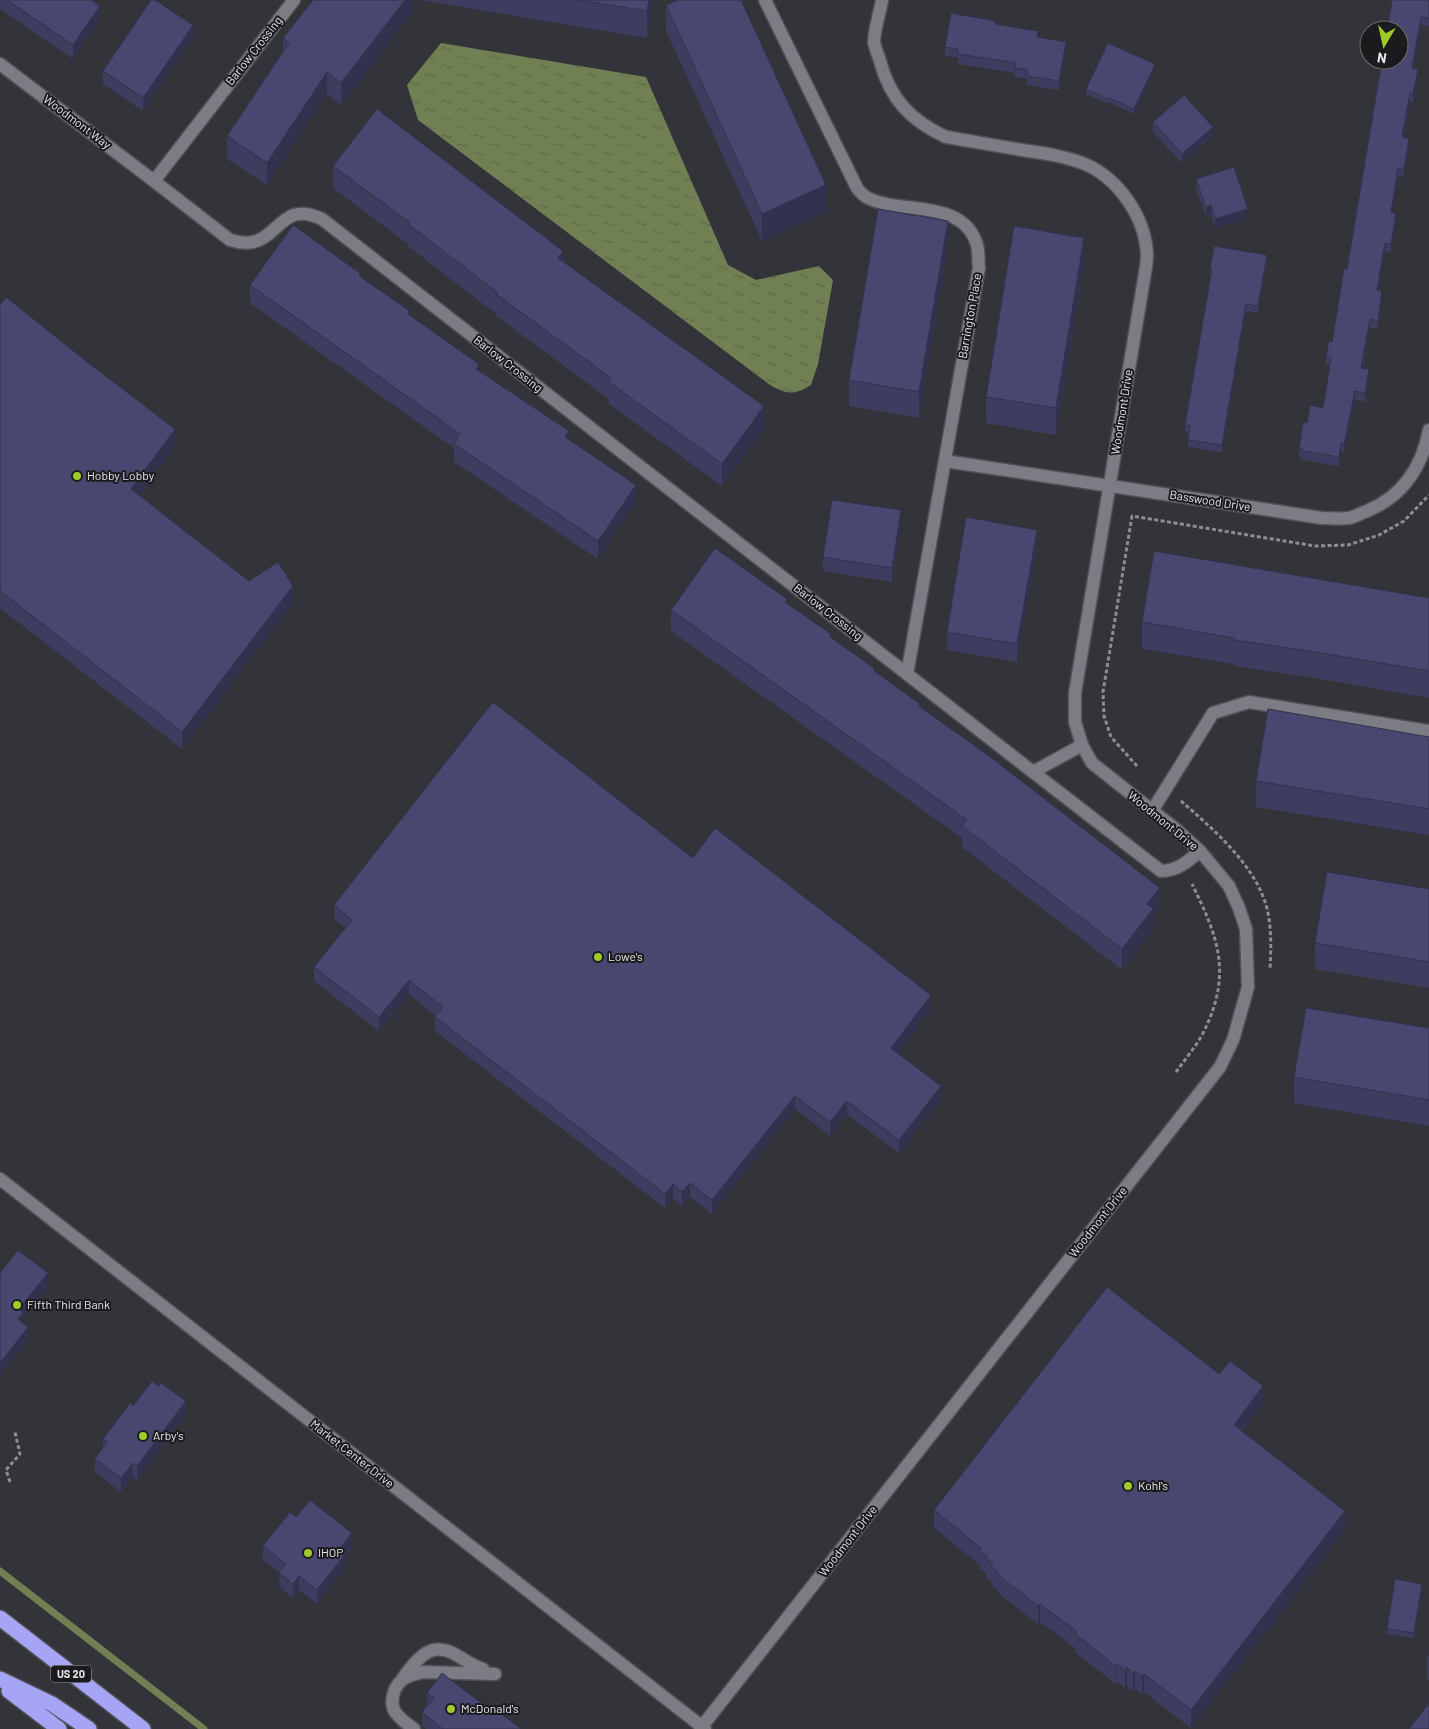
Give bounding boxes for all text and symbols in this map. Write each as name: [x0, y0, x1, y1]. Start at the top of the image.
street label: Barlow Crossing: [222, 13, 284, 88]
north arrow: [1359, 20, 1409, 70]
text: N: [1376, 49, 1388, 67]
street label: Woodmont Way: [41, 91, 114, 151]
street label: Barrington Place: [955, 272, 983, 360]
street label: Barlow Crossing: [471, 332, 546, 394]
street label: Woodmont Drive: [1107, 368, 1135, 455]
place label: Hobby Lobby: [87, 468, 155, 482]
marker: Hobby Lobby: [71, 470, 83, 482]
street label: Basswood Drive: [1169, 487, 1252, 513]
street label: Barlow Crossing: [791, 580, 866, 642]
street label: Woodmont Drive: [1126, 788, 1201, 853]
place label: Lowe's: [608, 949, 643, 963]
marker: Lowe's: [592, 951, 604, 963]
street label: Woodmont Drive: [1065, 1183, 1129, 1260]
place label: Fifth Third Bank: [27, 1297, 110, 1311]
marker: Fifth Third Bank: [11, 1299, 23, 1311]
street label: Market Center Drive: [308, 1416, 397, 1490]
place label: Arby's: [153, 1428, 184, 1442]
marker: Arby's: [137, 1430, 149, 1442]
place label: Kohl's: [1138, 1478, 1168, 1492]
marker: Kohl's: [1122, 1480, 1134, 1492]
street label: Woodmont Drive: [815, 1502, 879, 1579]
place label: IHOP: [318, 1545, 343, 1559]
marker: IHOP: [302, 1547, 314, 1559]
road number: US 20: [51, 1666, 91, 1682]
place label: McDonald's: [461, 1701, 519, 1715]
marker: McDonald's: [445, 1703, 457, 1715]

